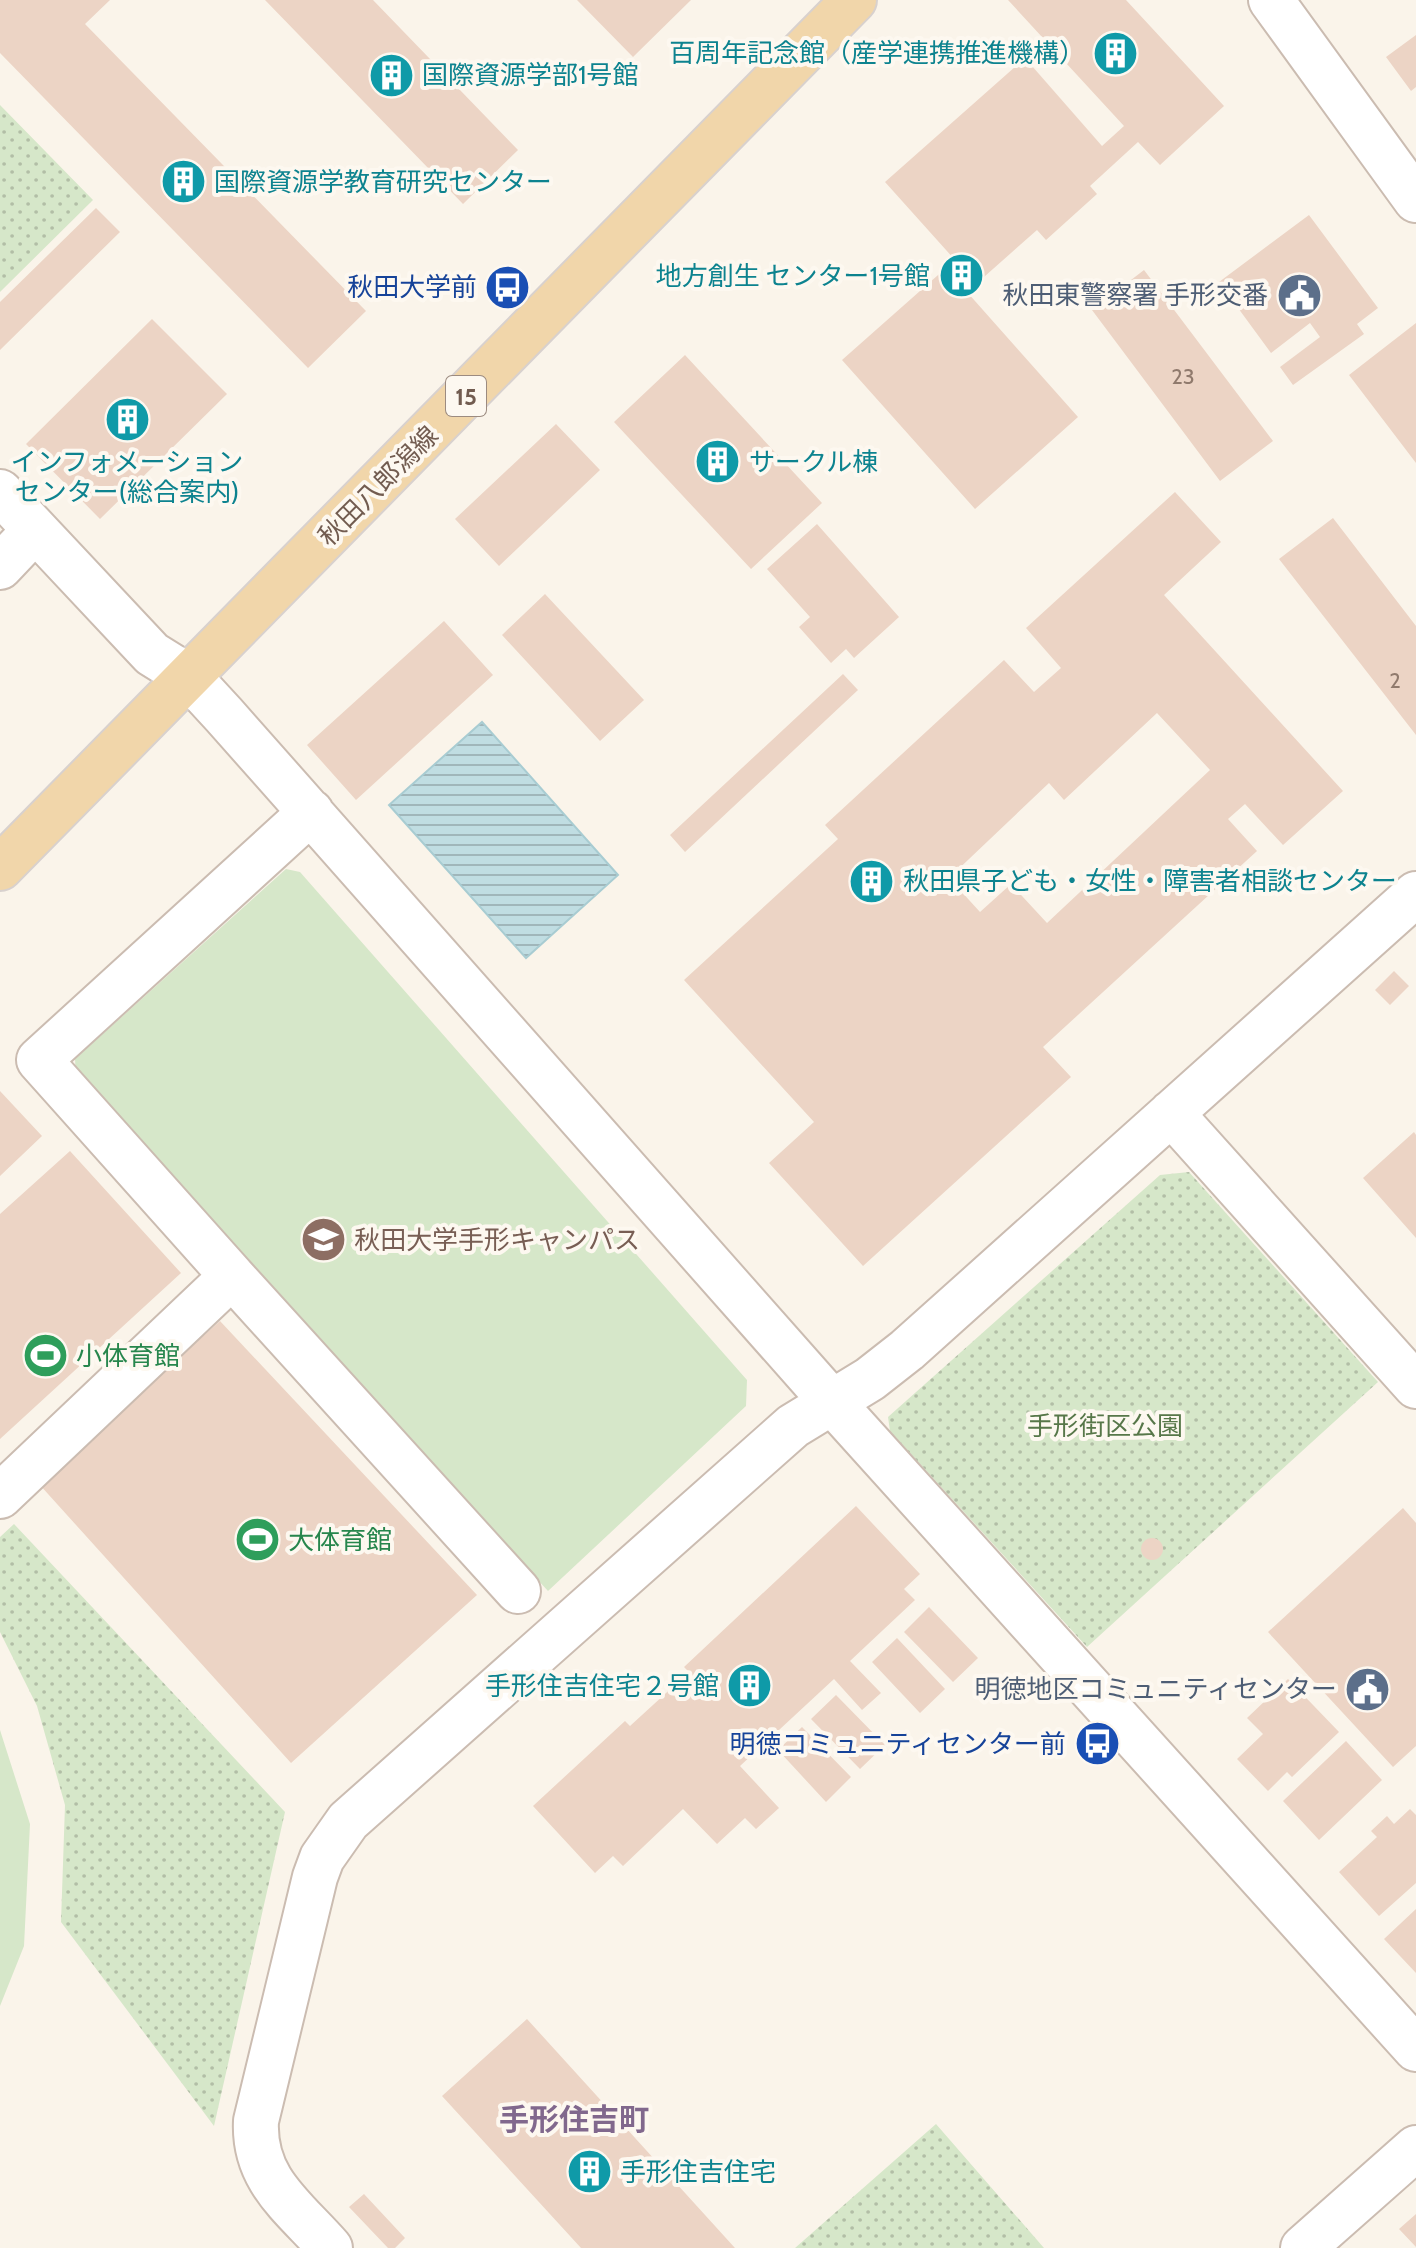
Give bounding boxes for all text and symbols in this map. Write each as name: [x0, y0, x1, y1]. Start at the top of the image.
building icon: 百周年記念館（産学連携推進機構）: [1092, 29, 1140, 77]
place label: 百周年記念館（産学連携推進機構）: [669, 37, 1085, 69]
building icon: 国際資源学部1号館: [367, 51, 415, 99]
place label: 国際資源学部1号館: [422, 59, 638, 91]
building icon: 国際資源学教育研究センター: [159, 158, 207, 206]
place label: 国際資源学教育研究センター: [214, 166, 552, 198]
building icon: 地方創生 センター1号館: [937, 252, 985, 300]
place label: 地方創生 センター1号館: [656, 260, 930, 292]
bus stop icon: 秋田大学前: [484, 263, 532, 311]
place label: 秋田大学前: [347, 271, 477, 303]
public building icon: 秋田東警察署 手形交番: [1275, 271, 1323, 319]
place label: 秋田東警察署 手形交番: [1002, 279, 1268, 311]
house number: 23: [1171, 363, 1195, 390]
road number: 15: [446, 376, 486, 416]
building icon: インフォメーション センター(総合案内): [103, 395, 151, 443]
street label: 秋田八郎潟線: [312, 420, 444, 552]
building icon: サークル棟: [694, 438, 742, 486]
place label: インフォメーション センター(総合案内): [11, 446, 243, 508]
place label: サークル棟: [749, 446, 878, 478]
house number: 2: [1389, 667, 1401, 694]
building icon: 秋田県子ども・女性・障害者相談センター: [848, 857, 896, 905]
place label: 秋田県子ども・女性・障害者相談センター: [903, 865, 1397, 897]
school or university icon: 秋田大学手形キャンパス: [299, 1216, 347, 1264]
place label: 秋田大学手形キャンパス: [354, 1224, 640, 1256]
sports icon: 小体育館: [21, 1332, 69, 1380]
place label: 小体育館: [76, 1340, 180, 1372]
park label: 手形街区公園: [1027, 1410, 1183, 1442]
sports icon: 大体育館: [233, 1516, 281, 1564]
place label: 大体育館: [288, 1524, 392, 1556]
building icon: 手形住吉住宅２号館: [726, 1662, 774, 1710]
public building icon: 明徳地区コミュニティセンター: [1344, 1665, 1392, 1713]
place label: 手形住吉住宅２号館: [485, 1670, 719, 1702]
place label: 明徳地区コミュニティセンター: [975, 1673, 1337, 1705]
bus stop icon: 明徳コミュニティセンター前: [1073, 1720, 1121, 1768]
place label: 明徳コミュニティセンター前: [730, 1728, 1066, 1760]
district label: 手形住吉町: [499, 2101, 649, 2138]
building icon: 手形住吉住宅: [565, 2148, 613, 2196]
place label: 手形住吉住宅: [620, 2156, 776, 2188]

